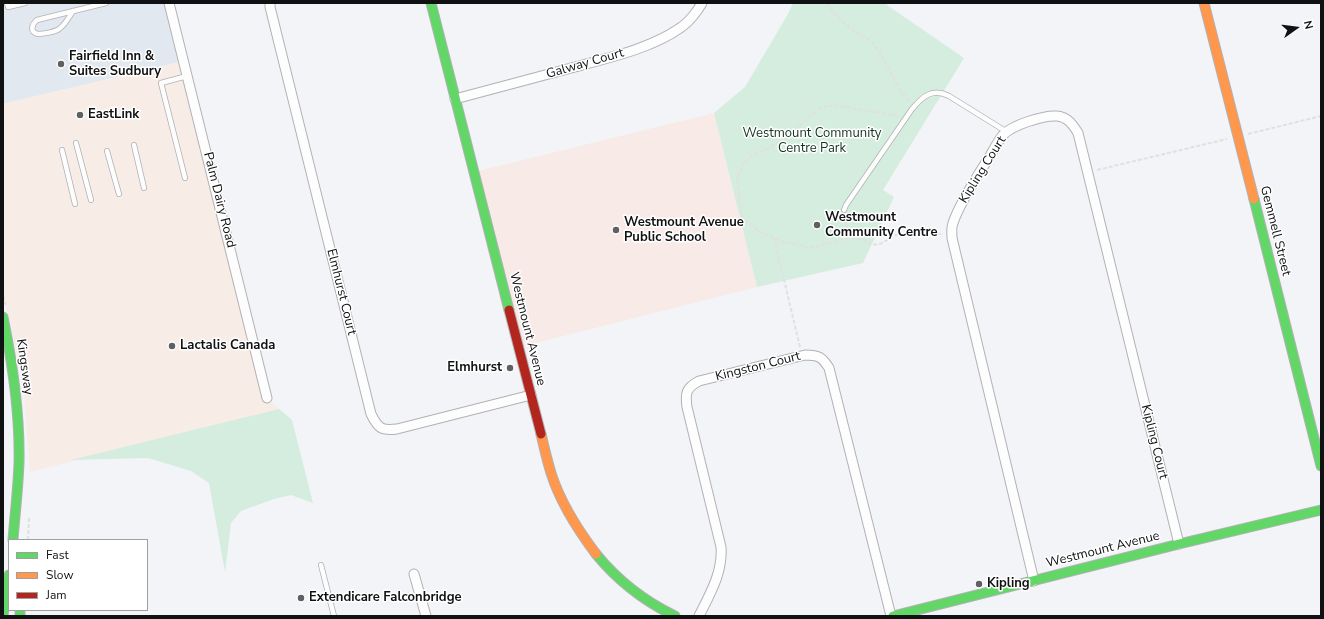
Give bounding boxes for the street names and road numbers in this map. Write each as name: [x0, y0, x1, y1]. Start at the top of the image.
street label: Galway Court: [544, 45, 626, 83]
street label: Kipling Court: [956, 134, 1010, 206]
street label: Palm Dairy Road: [200, 151, 238, 249]
street label: Gemmell Street: [1256, 184, 1294, 278]
street label: Elmhurst Court: [323, 247, 359, 337]
street label: Westmount Avenue: [505, 271, 549, 387]
street label: Kingsway: [12, 338, 36, 396]
street label: Kingston Court: [714, 349, 802, 385]
street label: Kipling Court: [1137, 403, 1171, 481]
street label: Westmount Avenue: [1045, 528, 1161, 572]

